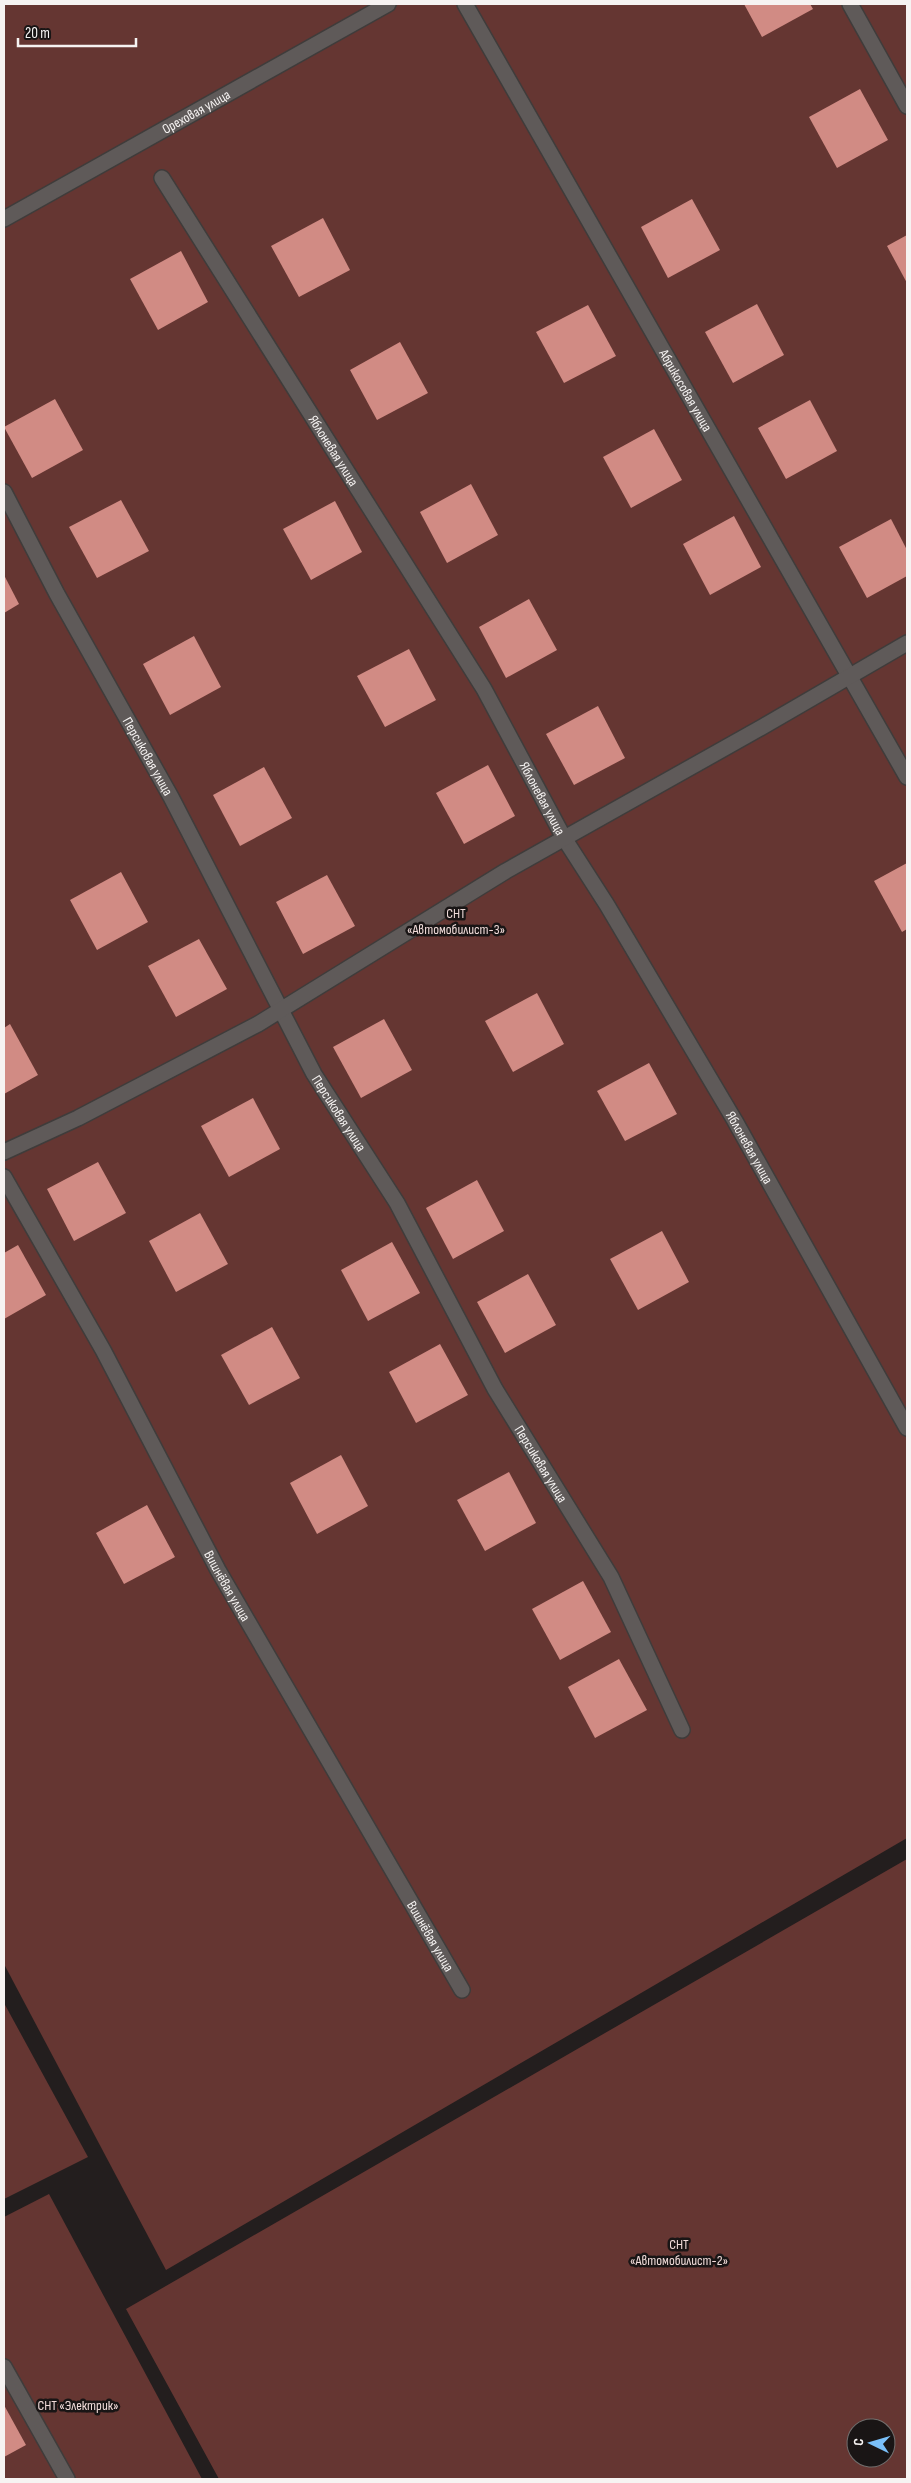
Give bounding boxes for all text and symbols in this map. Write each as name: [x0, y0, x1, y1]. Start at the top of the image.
scale bar: [18, 15, 135, 47]
text: 20 m: [25, 24, 50, 43]
street label: Ореховая улица: [159, 86, 233, 137]
street label: Абрикосовая улица: [655, 345, 716, 434]
street label: Яблоневая улица: [305, 412, 362, 489]
street label: Персиковая улица: [119, 714, 177, 798]
street label: Яблоневая улица: [516, 759, 569, 838]
park label: СНТ «Автомобилист-3»: [407, 905, 505, 938]
street label: Персиковая улица: [308, 1072, 370, 1154]
street label: Яблоневая улица: [722, 1108, 777, 1187]
street label: Персиковая улица: [511, 1422, 571, 1505]
street label: Вишнёвая улица: [201, 1547, 254, 1624]
street label: Вишнёвая улица: [404, 1898, 458, 1974]
park label: СНТ «Автомобилист-2»: [630, 2236, 728, 2269]
park label: СНТ «Электрик»: [37, 2397, 119, 2414]
north arrow: [846, 2418, 896, 2468]
text: С: [850, 2438, 867, 2446]

